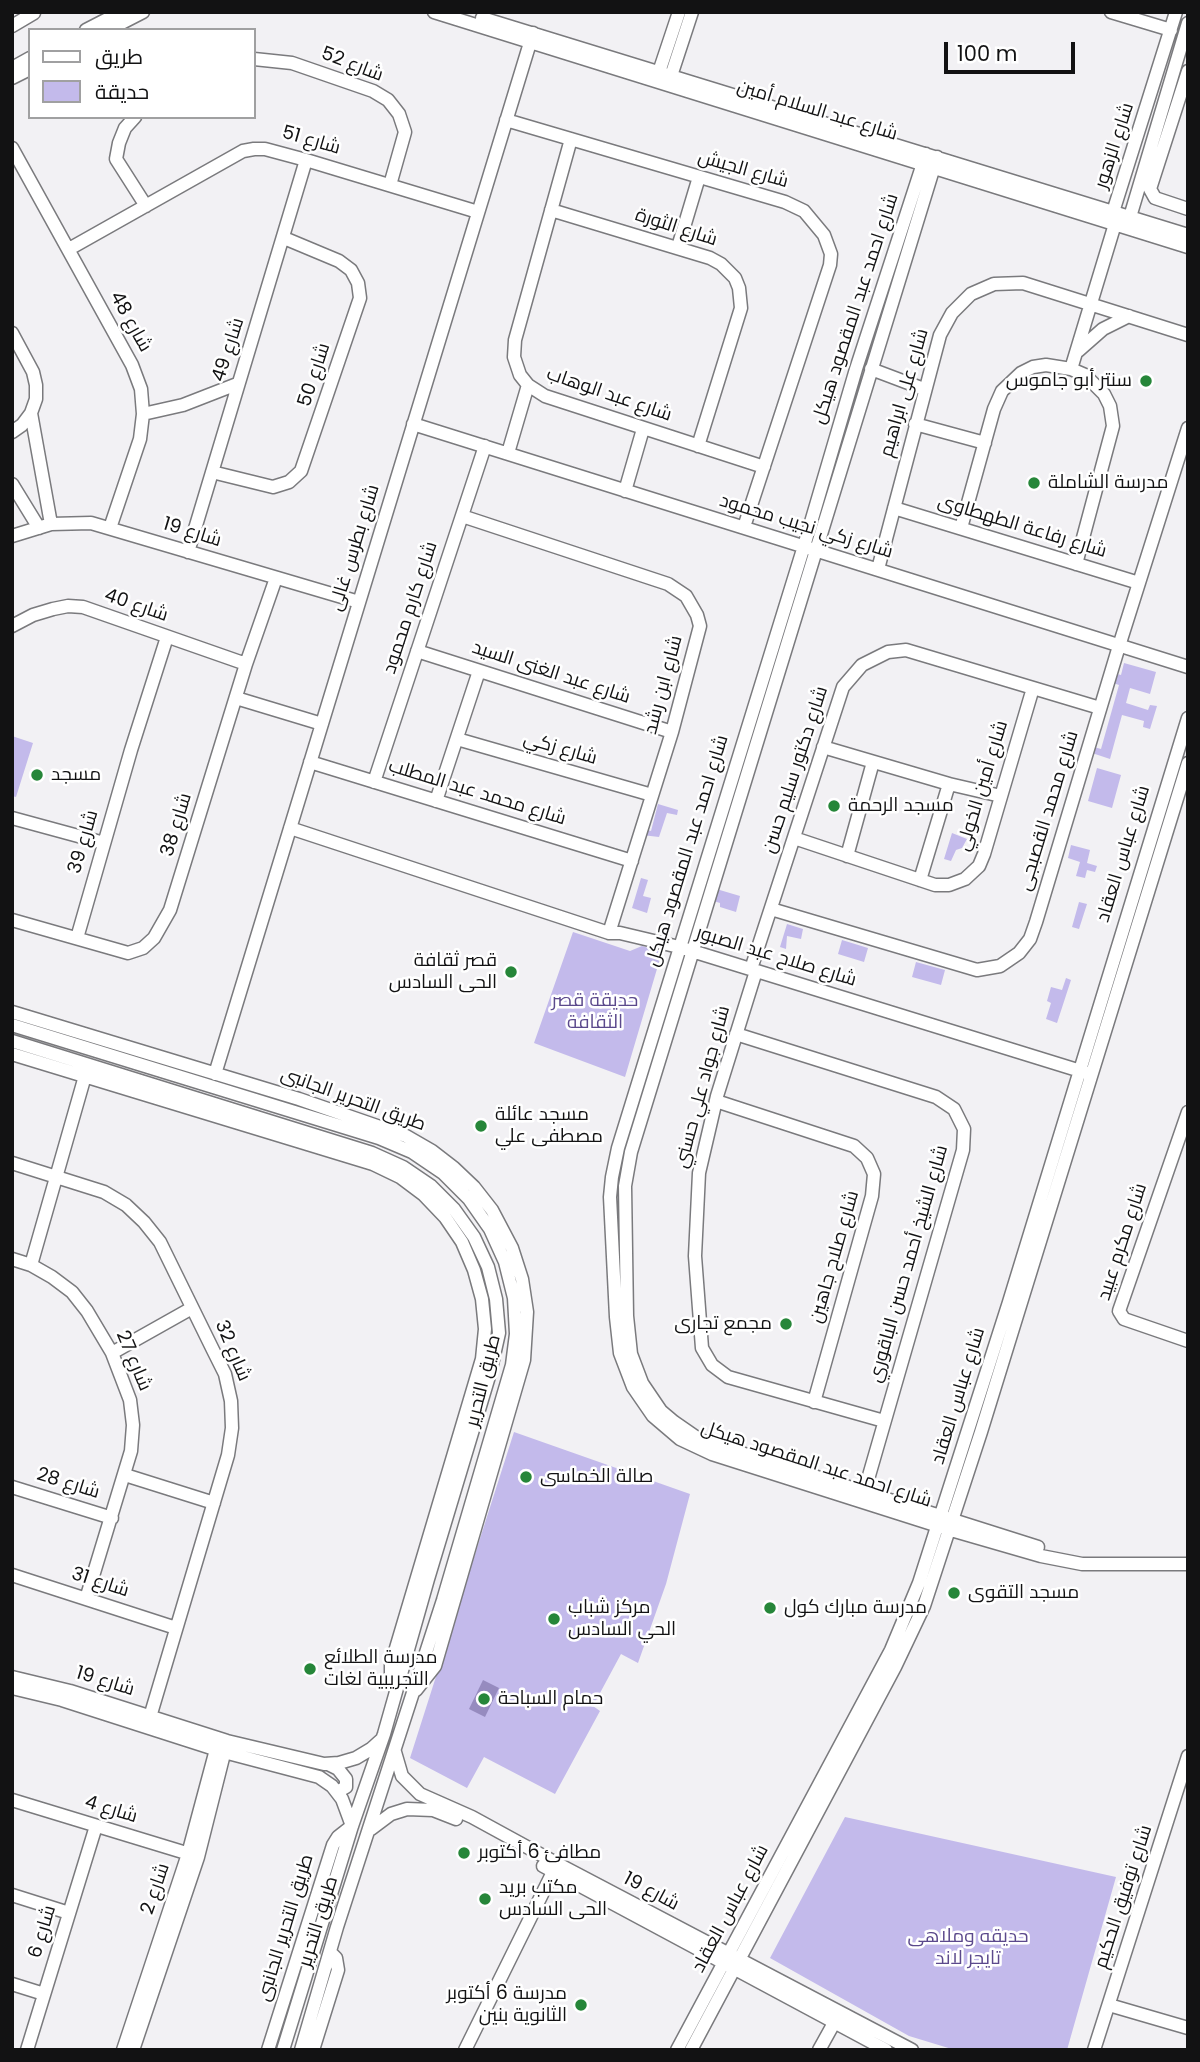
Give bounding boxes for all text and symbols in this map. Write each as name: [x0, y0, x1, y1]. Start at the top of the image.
legend: [28, 28, 256, 119]
scale bar: [948, 28, 1079, 72]
text: 100 m: [957, 39, 1017, 68]
text: طريق: [95, 42, 143, 71]
street label: شارع 52: [318, 43, 386, 87]
street label: شارع عبد السلام أمين: [734, 76, 900, 146]
text: حديقة: [95, 77, 149, 106]
street label: شارع الزهور: [1090, 100, 1140, 192]
street label: شارع 51: [279, 122, 343, 160]
street label: شارع الجيش: [695, 146, 791, 194]
street label: شارع احمد عبد المقصود هيكل: [808, 191, 904, 427]
street label: شارع الثورة: [632, 204, 720, 252]
street label: شارع 48: [104, 288, 156, 356]
street label: شارع 49: [208, 315, 250, 385]
street label: شارع على ابراهيم: [876, 326, 934, 460]
street label: شارع 50: [294, 340, 336, 410]
street label: شارع عبد الوهاب: [543, 363, 675, 427]
place label: سنتر أبو جاموس: [1006, 370, 1132, 392]
marker: سنتر أبو جاموس: [1138, 373, 1154, 389]
place label: مدرسة الشاملة: [1048, 472, 1168, 494]
marker: مدرسة الشاملة: [1026, 475, 1042, 491]
street label: شارع بطرس غالى: [325, 482, 385, 614]
street label: شارع زكي نجيب محمود: [717, 490, 895, 564]
street label: شارع رفاعة الطهطاوى: [935, 490, 1109, 564]
street label: شارع 19: [160, 513, 224, 553]
street label: شارع كارم محمود: [379, 539, 443, 677]
street label: شارع 40: [101, 585, 171, 627]
street label: شارع ابن رشد: [640, 633, 688, 737]
street label: شارع عبد الغنى السيد: [469, 637, 633, 709]
street label: شارع دكتور سليم حسن: [758, 684, 834, 856]
street label: شارع أمين الخولي: [952, 718, 1014, 854]
street label: شارع زكي: [521, 728, 599, 770]
street label: شارع محمد القصبجى: [1014, 728, 1084, 894]
street label: شارع احمد عبد المقصود هيكل: [642, 732, 734, 970]
street label: شارع محمد عبد المطلب: [385, 755, 569, 831]
place label: مسجد: [51, 764, 101, 786]
marker: مسجد: [29, 767, 45, 783]
street label: شارع عباس العقاد: [1092, 783, 1156, 925]
street label: شارع 38: [157, 791, 197, 859]
place label: مسجد الرحمة: [848, 795, 954, 817]
marker: مسجد الرحمة: [826, 798, 842, 814]
street label: شارع 39: [64, 808, 104, 876]
street label: شارع صلاح عبد الصبور: [693, 922, 859, 992]
place label: قصر ثقافة الحى السادس: [389, 950, 497, 994]
marker: قصر ثقافة الحى السادس: [503, 964, 519, 980]
park label: حديقة قصر الثقافة: [552, 990, 638, 1034]
street label: شارع جواد علي حسني: [670, 1003, 736, 1171]
street label: طريق التحرير الجانبى: [277, 1063, 429, 1137]
place label: مسجد عائلة مصطفى علي: [495, 1104, 603, 1148]
marker: مسجد عائلة مصطفى علي: [473, 1118, 489, 1134]
street label: شارع الشيخ أحمد حسن الباقوري: [864, 1143, 954, 1385]
street label: شارع مكرم عبيد: [1093, 1181, 1153, 1303]
street label: شارع صلاح جاهين: [805, 1188, 865, 1326]
place label: مجمع تجارى: [674, 1313, 772, 1335]
marker: مجمع تجارى: [778, 1316, 794, 1332]
street label: شارع 32: [209, 1317, 255, 1385]
street label: شارع عباس العقاد: [927, 1325, 991, 1467]
street label: شارع 27: [110, 1327, 156, 1395]
street label: طريق التحرير: [462, 1333, 506, 1429]
street label: شارع احمد عبد المقصود هيكل: [698, 1417, 934, 1513]
street label: شارع 28: [34, 1464, 102, 1504]
place label: صالة الخماسى: [540, 1466, 653, 1488]
marker: صالة الخماسى: [518, 1469, 534, 1485]
street label: شارع 31: [68, 1563, 132, 1603]
place label: مسجد التقوى: [968, 1582, 1079, 1604]
marker: مسجد التقوى: [946, 1585, 962, 1601]
place label: مركز شباب الحي السادس: [568, 1597, 676, 1641]
place label: مدرسة مبارك كول: [784, 1597, 927, 1619]
marker: مدرسة مبارك كول: [762, 1600, 778, 1616]
marker: مركز شباب الحي السادس: [546, 1611, 562, 1627]
place label: مدرسة الطلائع التجريبية لغات: [324, 1647, 438, 1691]
marker: مدرسة الطلائع التجريبية لغات: [302, 1661, 318, 1677]
street label: شارع 19: [73, 1662, 137, 1702]
place label: حمام السباحة: [498, 1688, 603, 1710]
marker: حمام السباحة: [476, 1691, 492, 1707]
street label: شارع 4: [82, 1791, 140, 1829]
street label: شارع توفيق الحكيم: [1090, 1822, 1158, 1972]
street label: شارع عباس العقاد: [688, 1841, 774, 1977]
place label: مطافئ 6 أكتوبر: [478, 1842, 601, 1864]
marker: مطافئ 6 أكتوبر: [456, 1845, 472, 1861]
street label: طريق التحرير الجانبى: [253, 1852, 319, 2004]
street label: شارع 2: [137, 1860, 175, 1918]
street label: شارع 19: [619, 1868, 683, 1916]
street label: طريق التحرير: [294, 1874, 344, 1970]
place label: مكتب بريد الحى السادس: [499, 1877, 607, 1921]
marker: مكتب بريد الحى السادس: [477, 1891, 493, 1907]
street label: شارع 6: [24, 1903, 62, 1961]
park label: حديقه وملاهى تايجر لاند: [907, 1926, 1029, 1970]
place label: مدرسة 6 أكتوبر الثانوية بنين: [446, 1983, 567, 2027]
marker: مدرسة 6 أكتوبر الثانوية بنين: [573, 1997, 589, 2013]

